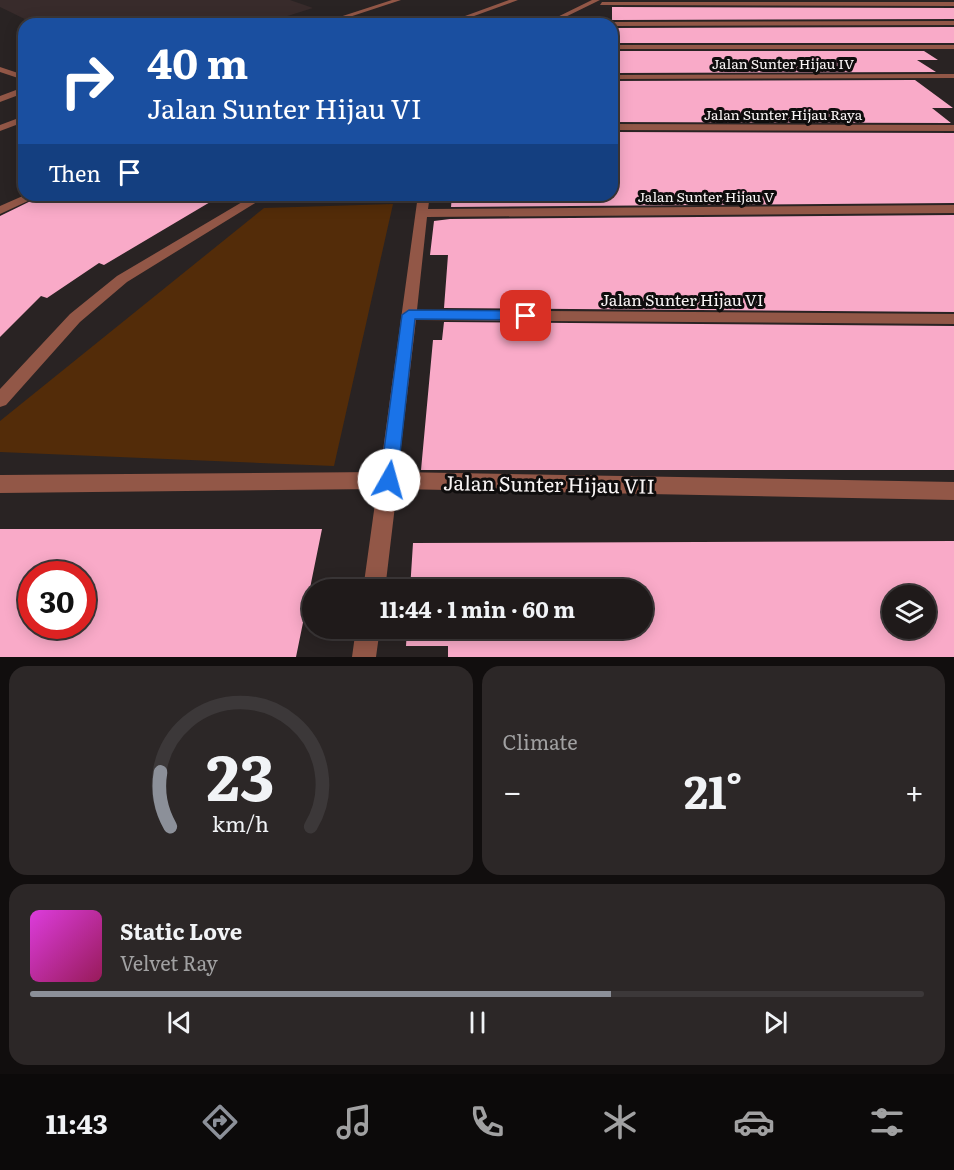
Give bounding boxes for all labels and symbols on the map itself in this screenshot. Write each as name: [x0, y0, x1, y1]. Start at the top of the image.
street label: Jalan Sunter Hijau IV: [712, 53, 855, 73]
street label: Jalan Sunter Hijau Raya: [704, 104, 863, 124]
street label: Jalan Sunter Hijau V: [638, 186, 775, 206]
street label: Jalan Sunter Hijau VI: [601, 287, 763, 311]
pin: [500, 290, 551, 341]
position arrow: [357, 448, 421, 512]
street label: Jalan Sunter Hijau VII: [443, 466, 655, 500]
speed limit sign: 30: [18, 561, 96, 639]

